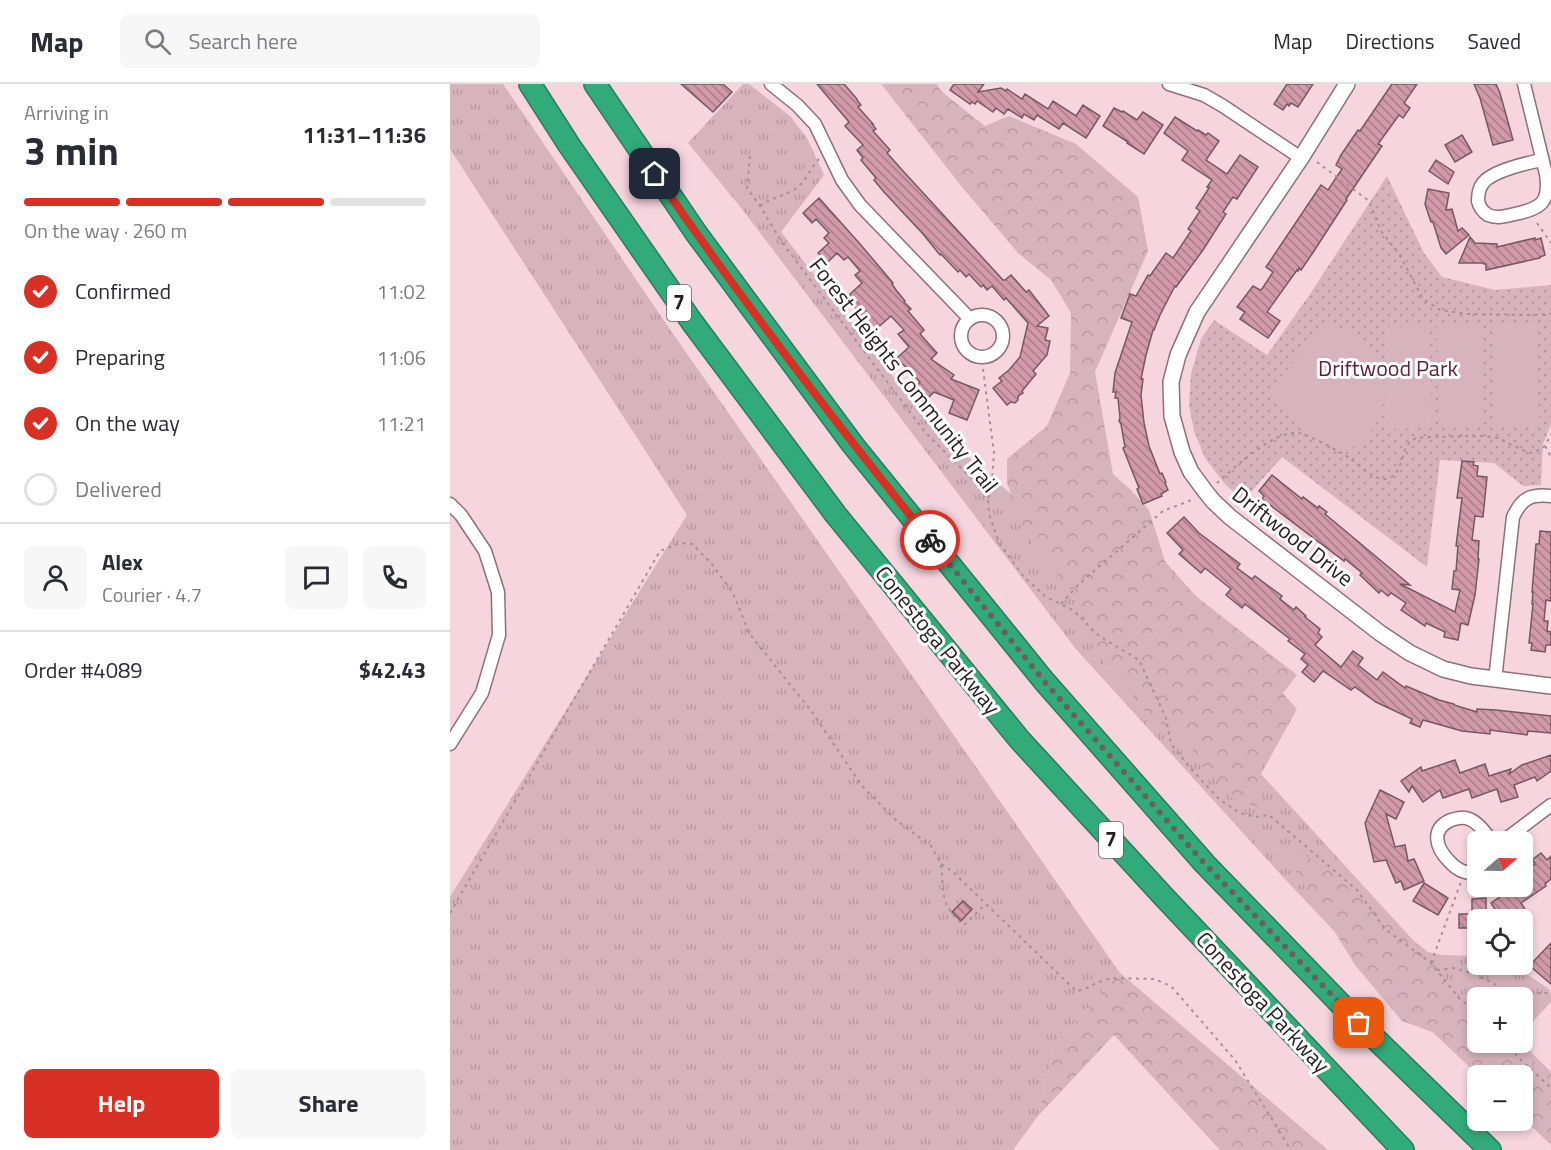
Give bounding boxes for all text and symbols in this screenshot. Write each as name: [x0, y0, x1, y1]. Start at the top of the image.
search box: [120, 14, 540, 68]
text: Map: [30, 20, 84, 63]
text: Search here: [189, 24, 298, 58]
icon: search: [141, 25, 174, 58]
text: Map: [1273, 25, 1313, 57]
text: Directions: [1346, 25, 1435, 57]
text: Saved: [1468, 25, 1521, 57]
text: Arriving in: [24, 97, 109, 128]
text: 11:31–11:36: [303, 118, 426, 152]
text: 3 min: [24, 121, 119, 180]
pin: [629, 148, 680, 199]
icon: home: [638, 157, 671, 190]
text: On the way · 260 m: [24, 215, 187, 246]
street label: Forest Heights Community Trail: [801, 250, 1007, 500]
text: Confirmed: [75, 274, 171, 308]
icon: check: [24, 275, 57, 308]
text: 11:02: [377, 276, 426, 307]
road number: 7: [667, 285, 691, 321]
text: Preparing: [75, 340, 165, 374]
icon: check: [24, 341, 57, 374]
text: 11:06: [377, 342, 426, 373]
park label: Driftwood Park: [1318, 351, 1459, 385]
text: On the way: [75, 406, 180, 440]
icon: check: [24, 407, 57, 440]
text: 11:21: [377, 408, 426, 439]
text: Delivered: [75, 472, 162, 506]
street label: Driftwood Drive: [1225, 478, 1361, 594]
courier: [900, 510, 960, 570]
icon: bike: [914, 524, 947, 557]
text: Alex: [102, 545, 143, 579]
button: person: [24, 546, 87, 609]
button: chat: [285, 546, 348, 609]
button: phone: [363, 546, 426, 609]
street label: Conestoga Parkway: [867, 558, 1009, 722]
text: Courier · 4.7: [102, 579, 202, 610]
text: Order #4089: [24, 653, 143, 687]
text: $42.43: [359, 653, 426, 687]
road number: 7: [1099, 822, 1123, 858]
north arrow: [1467, 831, 1533, 897]
map controls: [1467, 831, 1533, 1131]
button: locate: [1467, 909, 1533, 975]
street label: Conestoga Parkway: [1188, 923, 1338, 1081]
button: +: [1467, 987, 1533, 1053]
pin: [1333, 997, 1384, 1048]
icon: bag: [1342, 1006, 1375, 1039]
button: −: [1467, 1065, 1533, 1131]
button: Help: [24, 1069, 219, 1138]
button: Share: [231, 1069, 426, 1138]

